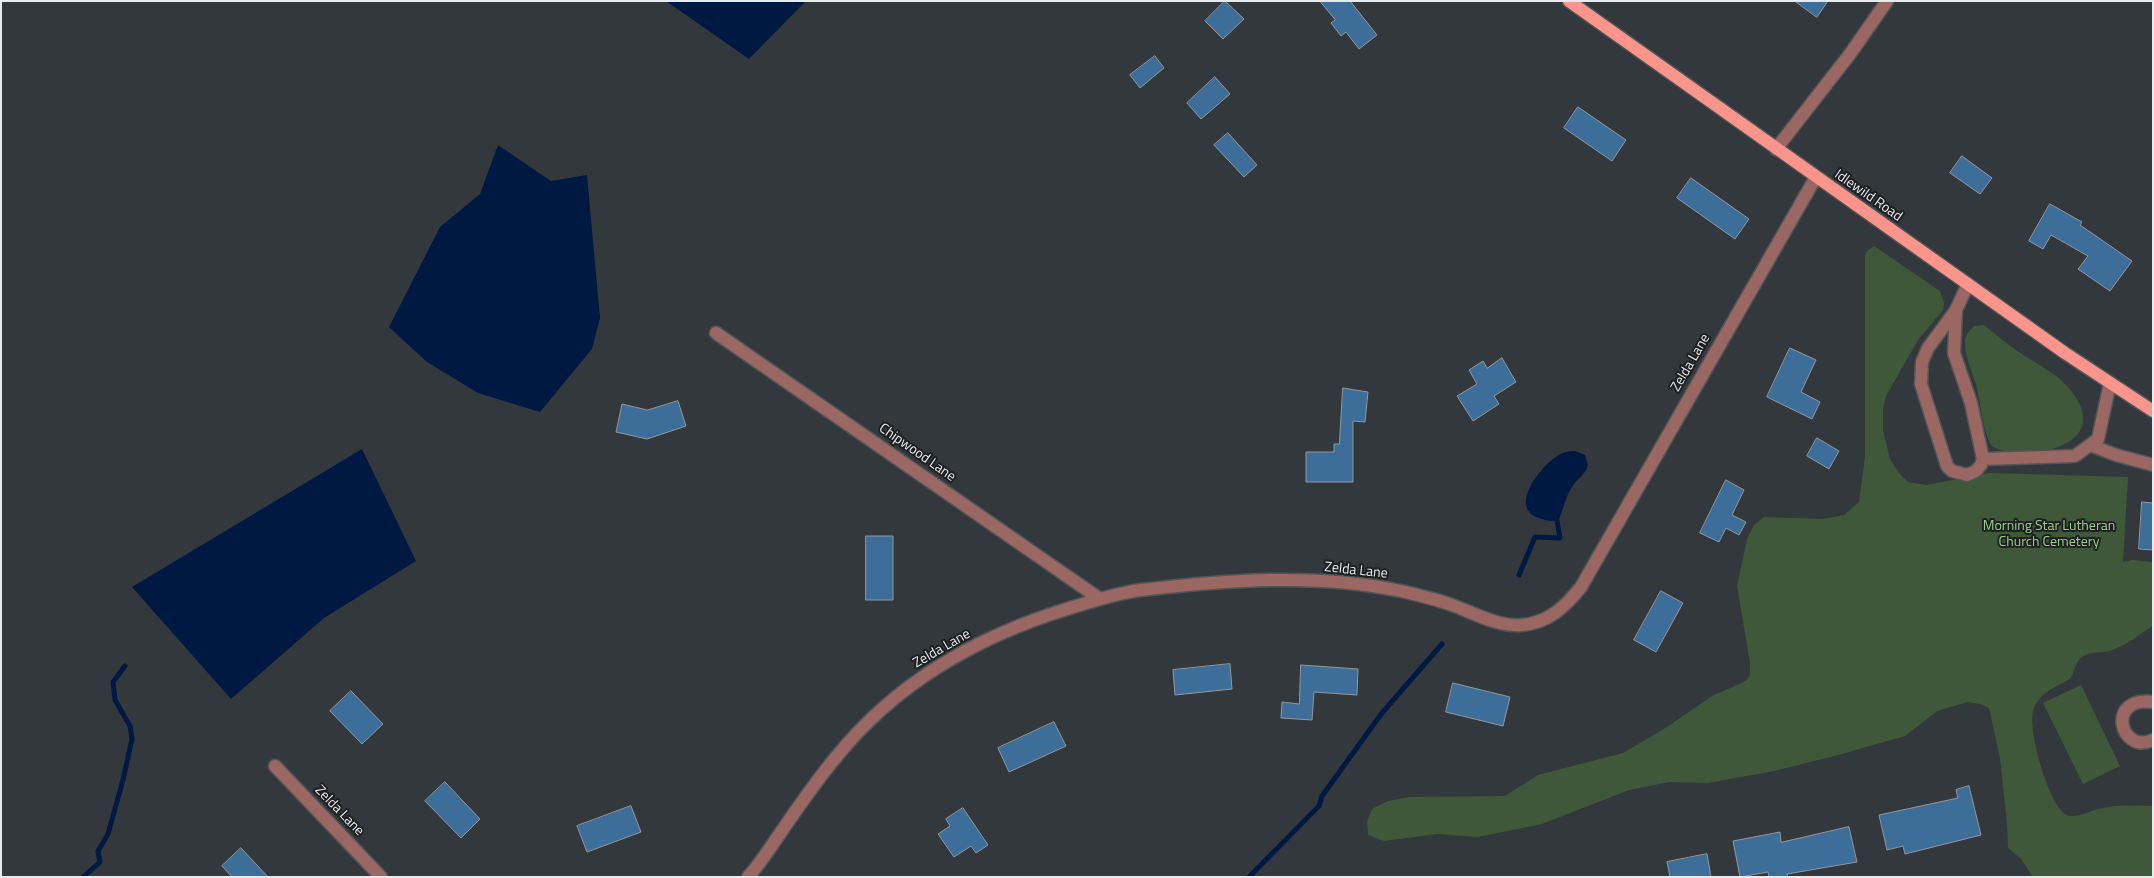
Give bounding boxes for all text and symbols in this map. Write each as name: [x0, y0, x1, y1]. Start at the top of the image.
street label: Idlewild Road: [1831, 167, 1905, 225]
street label: Zelda Lane: [1668, 331, 1714, 395]
street label: Chipwood Lane: [875, 420, 959, 486]
park label: Morning Star Lutheran Church Cemetery: [1983, 519, 2115, 552]
street label: Zelda Lane: [1324, 559, 1388, 583]
street label: Zelda Lane: [910, 626, 974, 672]
street label: Zelda Lane: [311, 782, 367, 840]

